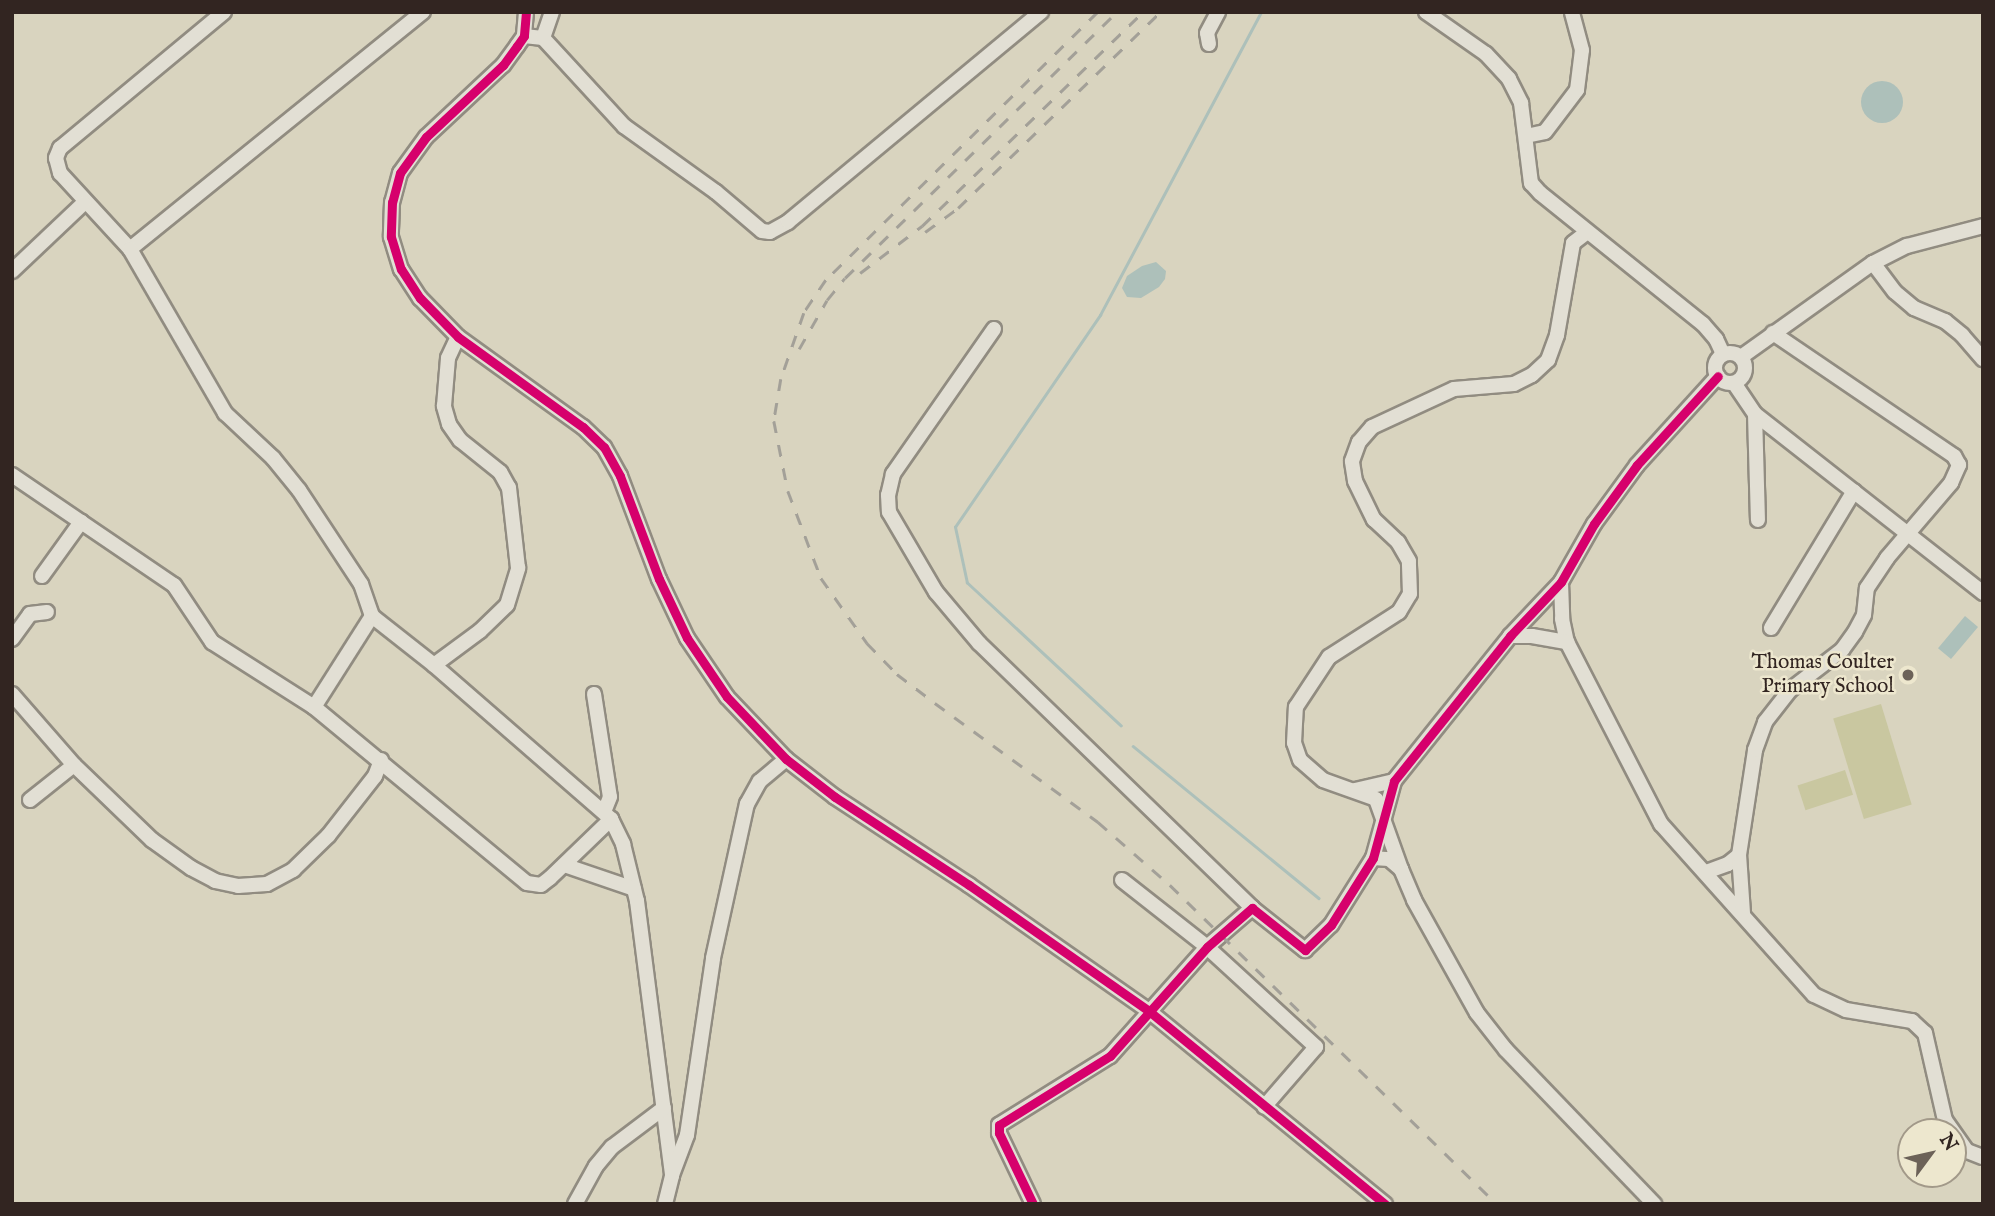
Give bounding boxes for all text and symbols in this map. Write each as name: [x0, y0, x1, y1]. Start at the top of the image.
place label: Thomas Coulter Primary School: [1751, 650, 1894, 700]
marker: Thomas Coulter Primary School: [1900, 667, 1916, 683]
north arrow: [1897, 1118, 1967, 1188]
text: N: [1933, 1129, 1962, 1156]

